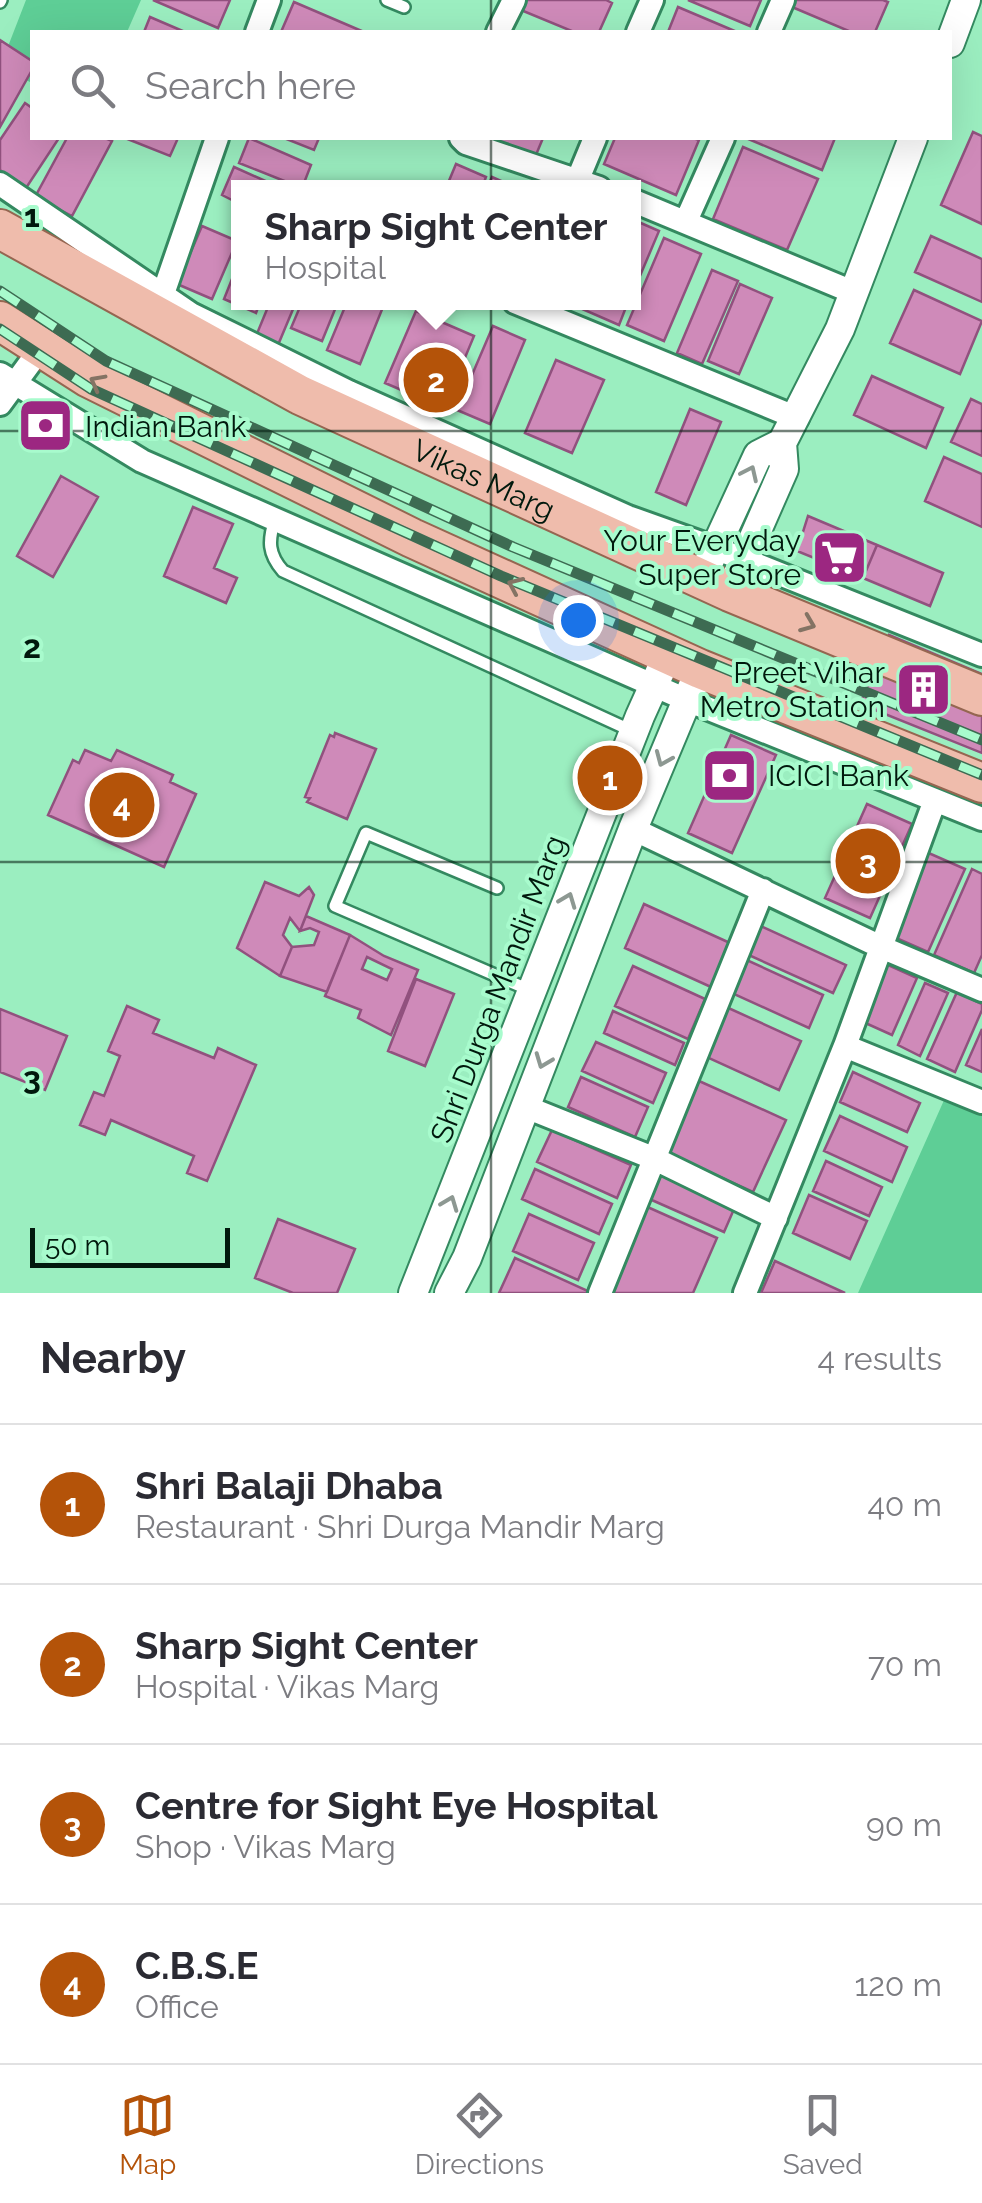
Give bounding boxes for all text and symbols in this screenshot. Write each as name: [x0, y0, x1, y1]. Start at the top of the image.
search box: [30, 30, 952, 140]
icon: search: [65, 58, 120, 113]
text: Search here: [145, 63, 356, 108]
popup: [231, 180, 641, 310]
text: 1: [24, 197, 40, 234]
text: Sharp Sight Center: [265, 204, 607, 249]
text: Hospital: [265, 249, 386, 286]
pin: 2: [404, 342, 468, 418]
one-way arrow: [89, 375, 107, 394]
bank icon: Indian Bank: [16, 396, 76, 456]
place label: Indian Bank: [85, 409, 246, 444]
street label: Vikas Marg: [407, 432, 560, 527]
one-way arrow: [738, 466, 758, 484]
place label: Your Everyday Super Store: [603, 523, 801, 592]
supermarket icon: Your Everyday Super Store: [810, 527, 870, 587]
one-way arrow: [507, 577, 525, 597]
your location: [553, 595, 604, 646]
one-way arrow: [798, 613, 816, 633]
text: 2: [23, 628, 41, 665]
place label: Preet Vihar Metro Station: [700, 655, 885, 724]
building icon: Preet Vihar Metro Station: [894, 659, 954, 719]
pin: 1: [578, 740, 642, 816]
bank icon: ICICI Bank: [699, 745, 759, 805]
one-way arrow: [655, 749, 675, 767]
place label: ICICI Bank: [768, 758, 909, 793]
pin: 4: [90, 768, 154, 842]
pin: 3: [836, 824, 900, 898]
street label: Shri Durga Mandir Marg: [423, 830, 573, 1148]
one-way arrow: [556, 892, 576, 910]
one-way arrow: [535, 1052, 555, 1069]
text: 3: [23, 1059, 41, 1096]
one-way arrow: [438, 1195, 458, 1213]
scale bar: [30, 1223, 230, 1268]
text: 50 m: [45, 1229, 110, 1262]
text: Nearby: [40, 1334, 186, 1383]
text: 4 results: [818, 1340, 942, 1377]
text: Shri Balaji Dhaba: [135, 1463, 443, 1508]
text: 1: [65, 1486, 80, 1523]
text: 40 m: [867, 1486, 942, 1523]
text: Restaurant · Shri Durga Mandir Marg: [135, 1508, 665, 1545]
text: Sharp Sight Center: [135, 1623, 478, 1668]
text: 2: [63, 1646, 82, 1683]
text: 70 m: [868, 1646, 942, 1683]
text: Hospital · Vikas Marg: [135, 1668, 439, 1705]
text: Centre for Sight Eye Hospital: [135, 1783, 658, 1828]
text: 3: [64, 1806, 81, 1843]
text: 90 m: [866, 1806, 942, 1843]
text: Shop · Vikas Marg: [135, 1828, 396, 1865]
text: C.B.S.E: [135, 1943, 259, 1988]
text: 4: [63, 1966, 82, 2003]
text: 120 m: [854, 1966, 942, 2003]
text: Office: [135, 1988, 219, 2025]
tab: Map: [119, 2088, 176, 2181]
tab: Directions: [415, 2088, 544, 2181]
tab: Saved: [783, 2088, 863, 2181]

